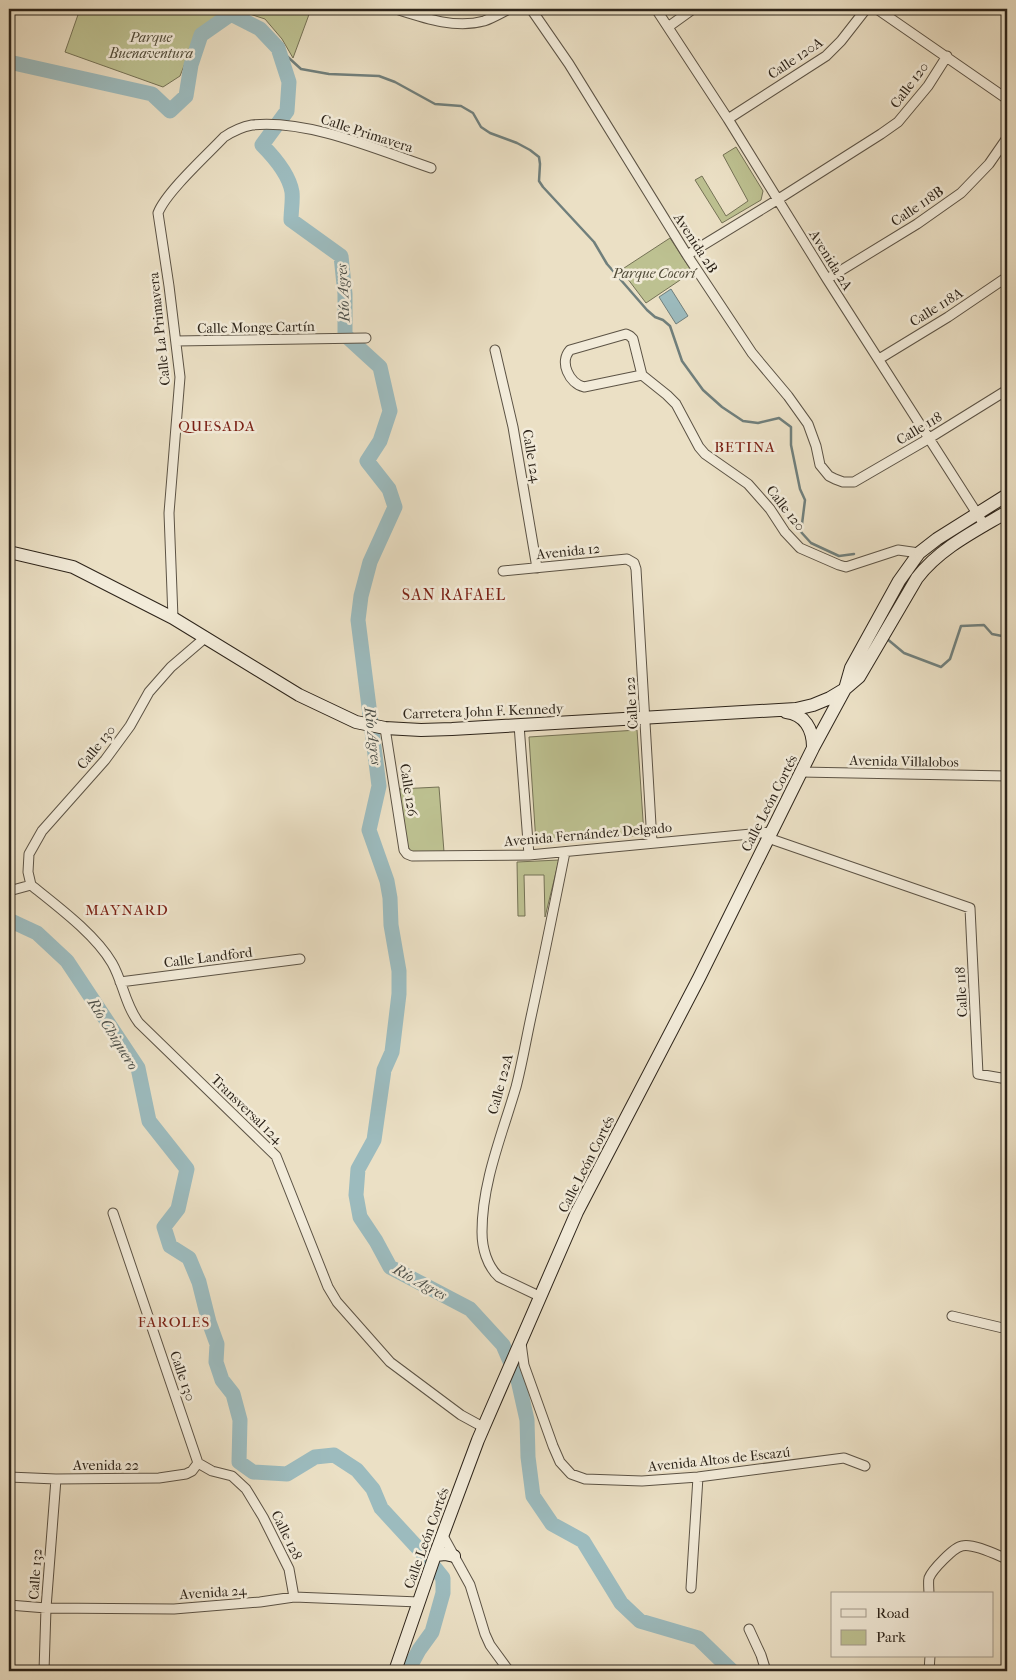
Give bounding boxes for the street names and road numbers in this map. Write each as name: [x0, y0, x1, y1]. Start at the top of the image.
street label: Calle 120A: [765, 33, 827, 83]
street label: Calle 120: [887, 59, 932, 112]
street label: Calle Primavera: [319, 111, 416, 157]
street label: Calle 118B: [888, 183, 947, 230]
street label: Avenida 2B: [669, 209, 721, 276]
street label: Avenida 2A: [805, 226, 856, 294]
street label: Calle La Primavera: [145, 271, 174, 386]
street label: Calle 118A: [906, 284, 967, 330]
street label: Calle Monge Cartín: [197, 318, 315, 337]
street label: Calle 118: [893, 408, 945, 449]
street label: Calle 124: [518, 428, 545, 485]
street label: Calle 120: [762, 482, 809, 535]
street label: Avenida 12: [534, 540, 601, 563]
street label: Calle 122: [621, 676, 642, 730]
street label: Carretera John F. Kennedy: [403, 700, 564, 723]
street label: Calle 130: [73, 722, 119, 773]
street label: Calle León Cortés: [738, 752, 801, 855]
street label: Avenida Villalobos: [848, 752, 959, 771]
street label: Calle 126: [396, 762, 421, 818]
street label: Avenida Fernández Delgado: [502, 819, 673, 850]
street label: Calle Landford: [163, 944, 254, 971]
street label: Calle 118: [952, 966, 971, 1018]
street label: Calle 122A: [484, 1051, 517, 1116]
street label: Transversal 124: [207, 1071, 286, 1148]
street label: Calle León Cortés: [555, 1113, 618, 1216]
street label: Calle 130: [166, 1349, 199, 1403]
street label: Avenida Altos de Escazú: [646, 1444, 791, 1476]
street label: Avenida 22: [72, 1457, 139, 1474]
street label: Calle León Cortés: [400, 1485, 453, 1591]
street label: Calle 128: [267, 1508, 306, 1563]
street label: Calle 132: [25, 1548, 46, 1600]
street label: Avenida 24: [178, 1582, 248, 1603]

